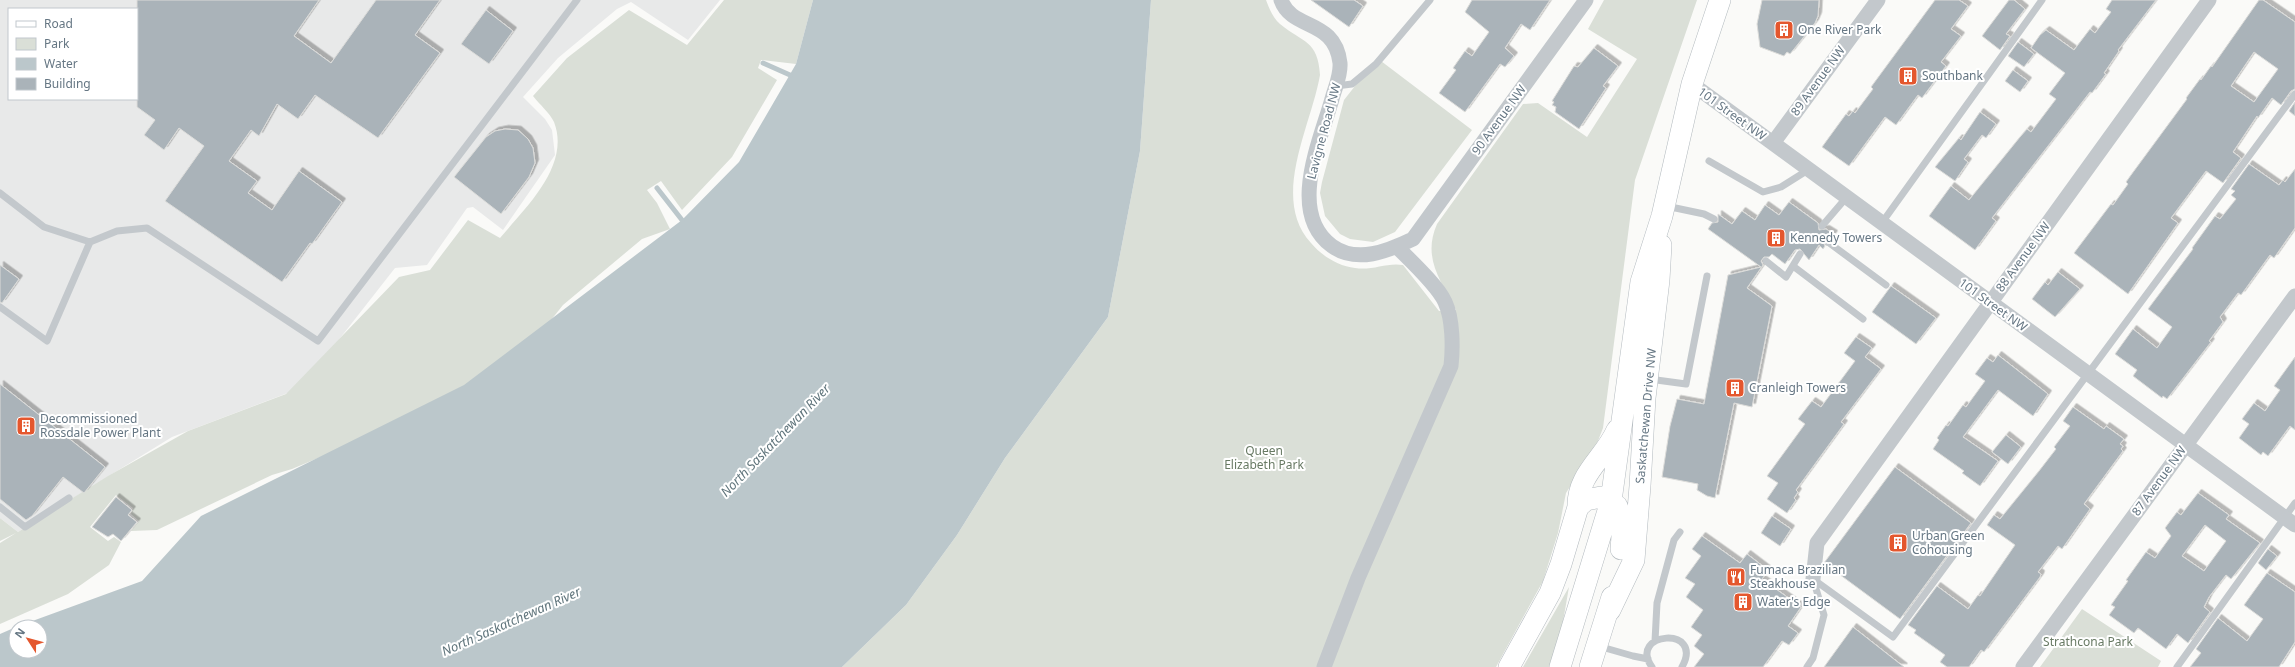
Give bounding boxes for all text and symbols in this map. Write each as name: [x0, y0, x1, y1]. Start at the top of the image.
legend: [8, 8, 138, 100]
text: Road: [44, 15, 73, 32]
building icon: One River Park: [1773, 19, 1795, 41]
place label: One River Park: [1798, 21, 1882, 38]
text: Park: [44, 35, 70, 52]
street label: 89 Avenue NW: [1787, 42, 1849, 119]
text: Water: [44, 55, 78, 72]
building icon: Southbank: [1897, 65, 1919, 87]
place label: Southbank: [1922, 67, 1984, 84]
text: Building: [44, 75, 91, 92]
street label: Lavigne Road NW: [1302, 81, 1345, 181]
street label: 90 Avenue NW: [1468, 81, 1530, 158]
street label: 101 Street NW: [1695, 83, 1770, 144]
street label: 88 Avenue NW: [1992, 218, 2054, 295]
building icon: Kennedy Towers: [1765, 227, 1787, 249]
place label: Kennedy Towers: [1790, 229, 1882, 246]
street label: 101 Street NW: [1956, 274, 2031, 335]
street label: Saskatchewan Drive NW: [1631, 347, 1660, 484]
building icon: Cranleigh Towers: [1724, 377, 1746, 399]
water label: North Saskatchewan River: [716, 379, 834, 500]
place label: Cranleigh Towers: [1749, 379, 1846, 396]
place label: Decommissioned Rossdale Power Plant: [40, 410, 161, 441]
building icon: Decommissioned Rossdale Power Plant: [15, 415, 37, 437]
park label: Queen Elizabeth Park: [1224, 442, 1304, 473]
street label: 87 Avenue NW: [2128, 442, 2190, 519]
place label: Urban Green Cohousing: [1912, 527, 1985, 558]
building icon: Urban Green Cohousing: [1887, 532, 1909, 554]
place label: Fumaca Brazilian Steakhouse: [1750, 561, 1846, 592]
restaurant icon: Fumaca Brazilian Steakhouse: [1725, 566, 1747, 588]
water label: North Saskatchewan River: [439, 582, 584, 660]
building icon: Water's Edge: [1732, 591, 1754, 613]
place label: Water's Edge: [1757, 593, 1831, 610]
north arrow: [8, 619, 48, 659]
text: N: [11, 625, 28, 641]
park label: Strathcona Park: [2043, 633, 2133, 650]

